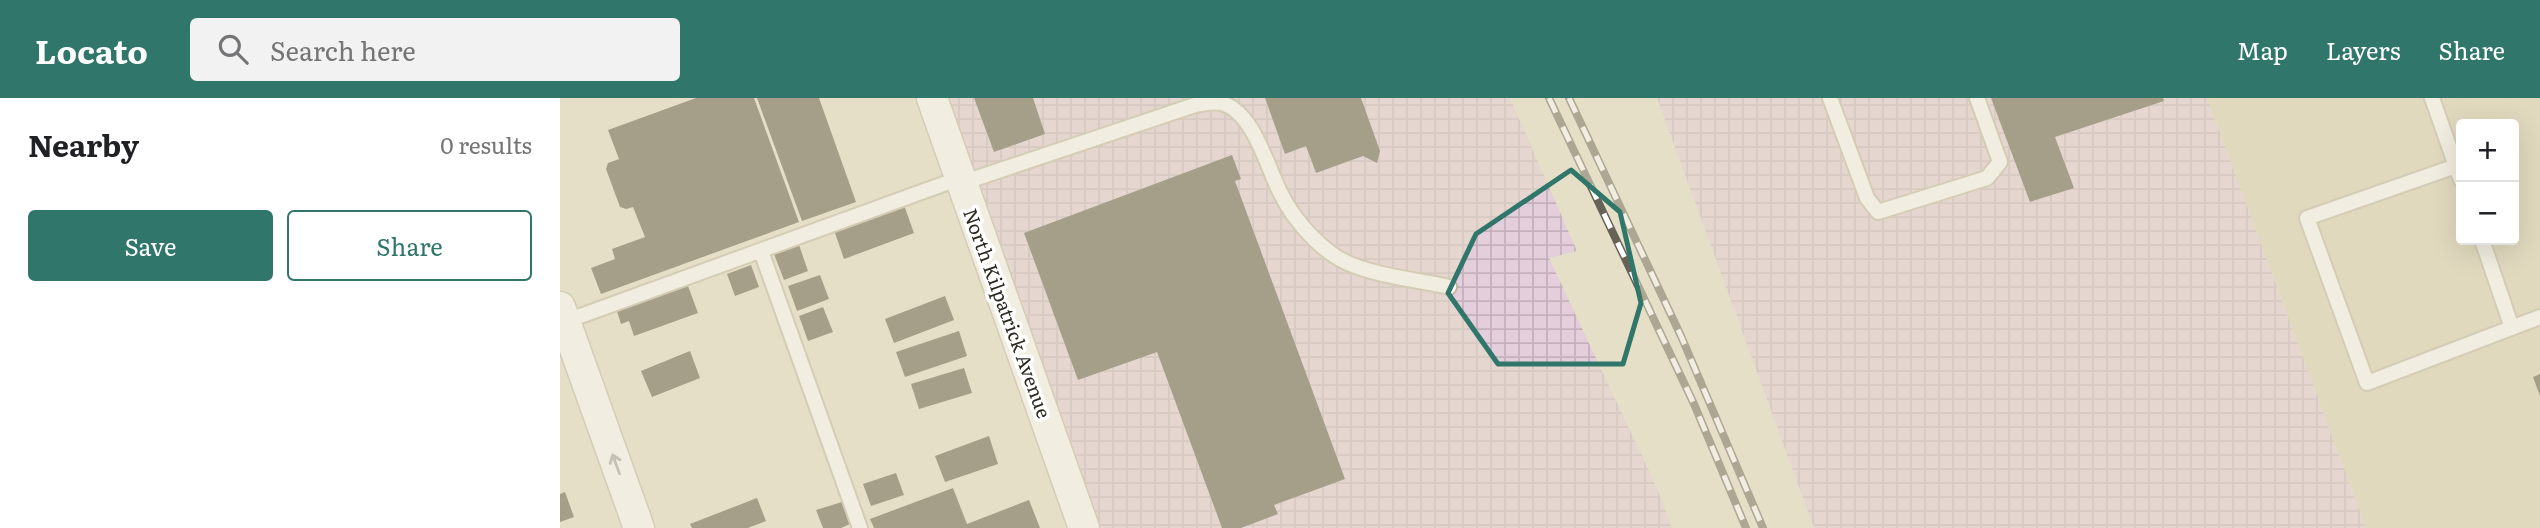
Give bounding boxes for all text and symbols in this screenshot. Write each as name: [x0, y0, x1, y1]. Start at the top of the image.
search box: [190, 18, 680, 81]
text: Locato: [35, 25, 148, 74]
icon: search: [214, 30, 252, 68]
text: Search here: [270, 30, 416, 69]
text: Map: [2237, 32, 2288, 67]
text: Layers: [2326, 32, 2400, 67]
text: Share: [2438, 32, 2505, 67]
map controls: [2456, 119, 2519, 245]
button: +: [2456, 119, 2519, 182]
text: Nearby: [28, 122, 139, 166]
text: 0 results: [440, 127, 532, 161]
button: −: [2456, 182, 2519, 245]
street label: North Kilpatrick Avenue: [957, 204, 1059, 422]
button: Save: [28, 210, 273, 281]
button: Share: [287, 210, 532, 281]
one-way arrow: [609, 453, 621, 475]

